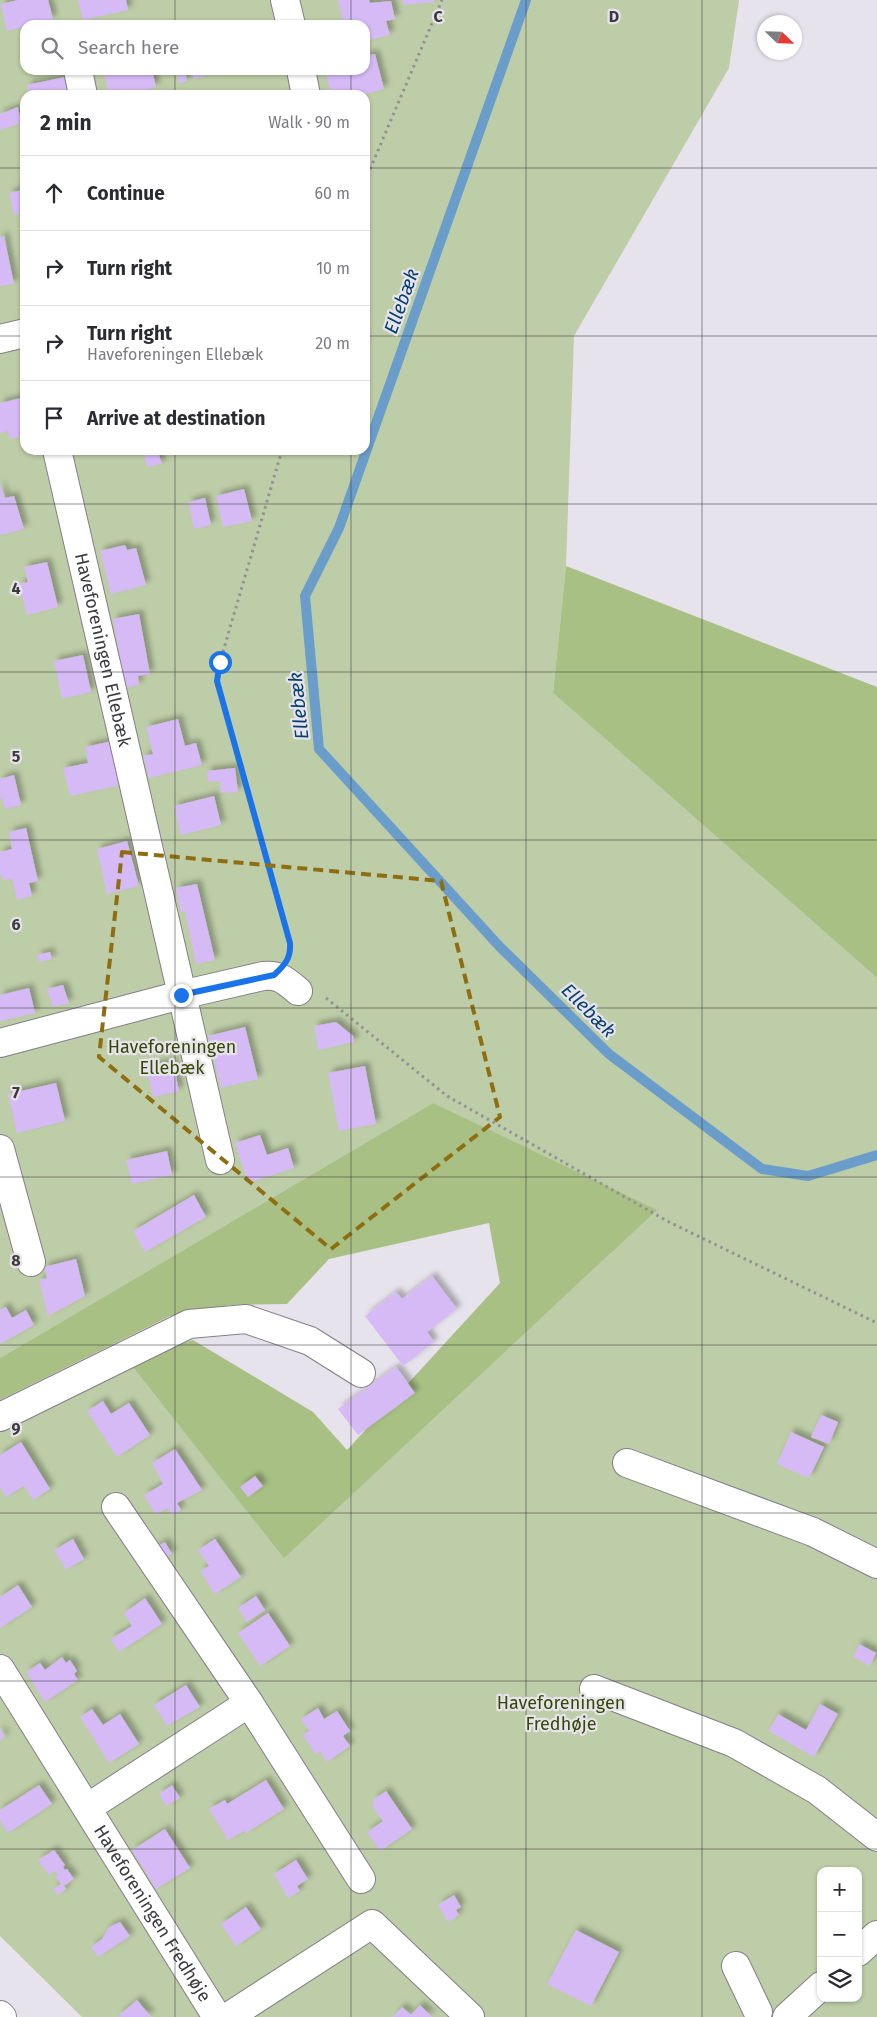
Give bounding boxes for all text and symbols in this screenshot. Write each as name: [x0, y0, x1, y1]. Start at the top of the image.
text: C: [433, 7, 443, 26]
text: D: [609, 7, 619, 26]
north arrow: [757, 15, 802, 60]
search box: [20, 20, 370, 75]
icon: search: [38, 34, 66, 62]
text: Search here: [78, 36, 179, 59]
text: 2 min: [40, 110, 92, 136]
text: Walk · 90 m: [268, 113, 350, 132]
icon: ahead: [40, 179, 68, 207]
text: Continue: [87, 182, 165, 205]
text: 60 m: [315, 184, 350, 203]
icon: right: [40, 254, 68, 282]
text: Turn right: [87, 257, 172, 280]
text: 10 m: [316, 259, 350, 278]
water label: Ellebæk: [379, 266, 424, 337]
text: Turn right: [87, 322, 172, 345]
icon: right: [40, 329, 68, 357]
text: 20 m: [315, 334, 350, 353]
text: Haveforeningen Ellebæk: [87, 345, 263, 364]
icon: arrive: [40, 404, 68, 432]
text: Arrive at destination: [87, 407, 266, 430]
street label: Haveforeningen Ellebæk: [70, 551, 136, 750]
text: 4: [11, 579, 21, 598]
route start: [209, 651, 232, 674]
water label: Ellebæk: [284, 671, 313, 741]
text: 5: [12, 747, 21, 766]
text: 6: [11, 915, 21, 934]
water label: Ellebæk: [557, 978, 621, 1042]
route end: [170, 984, 193, 1007]
park label: Haveforeningen Ellebæk: [108, 1036, 236, 1079]
text: 7: [12, 1083, 20, 1102]
text: 8: [11, 1251, 21, 1270]
text: 9: [12, 1419, 21, 1438]
park label: Haveforeningen Fredhøje: [497, 1692, 625, 1735]
street label: Haveforeningen Fredhøje: [89, 1821, 216, 2006]
map controls: [817, 1867, 862, 2002]
button: +: [817, 1867, 862, 1912]
button: −: [817, 1912, 862, 1957]
button: layers: [817, 1957, 862, 2002]

